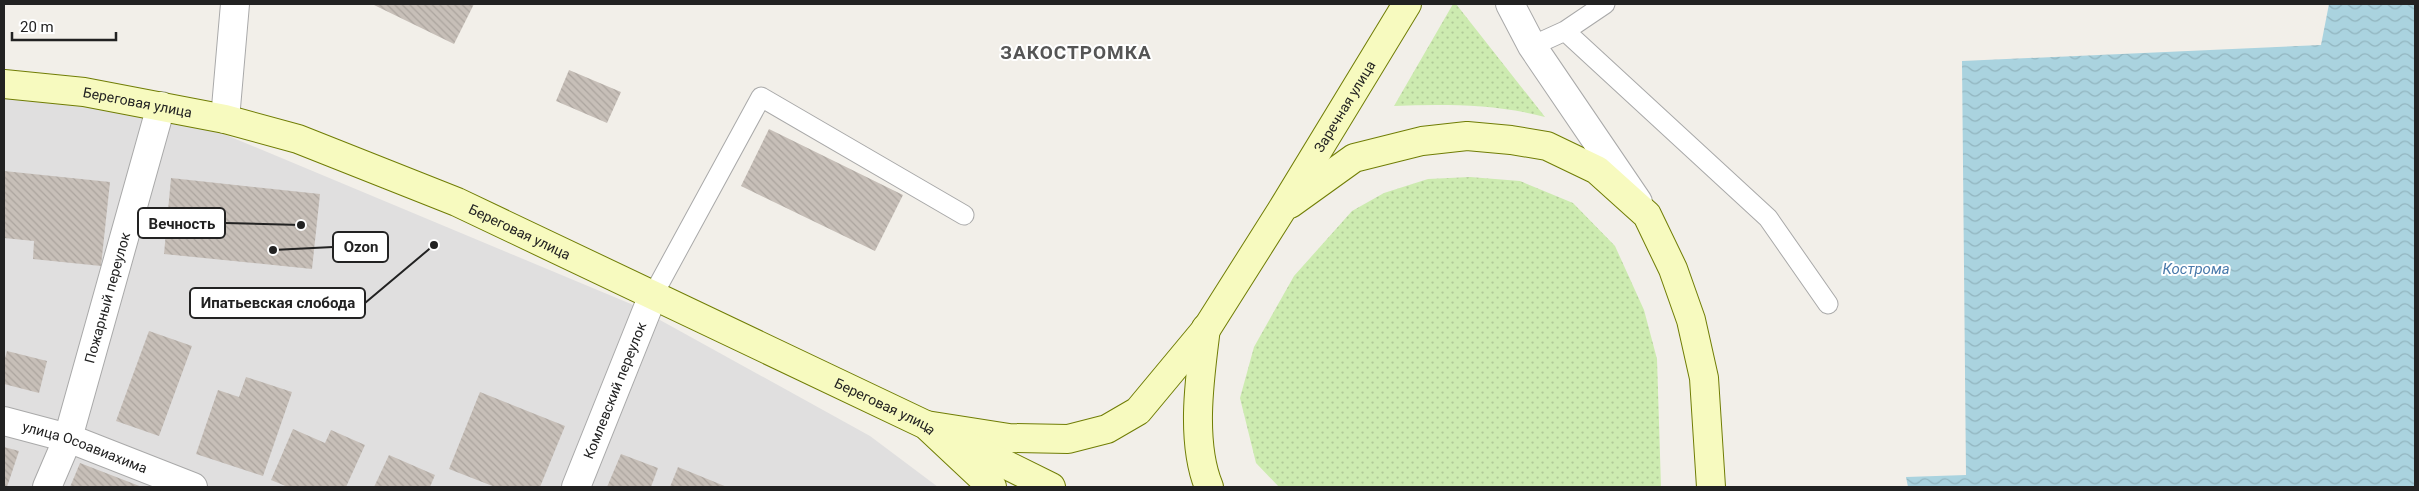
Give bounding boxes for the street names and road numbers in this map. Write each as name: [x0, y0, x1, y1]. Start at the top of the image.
street label: Заречная улица: [1311, 58, 1379, 155]
street label: Береговая улица: [82, 84, 193, 121]
street label: Береговая улица: [466, 201, 573, 263]
street label: Пожарный переулок: [81, 230, 133, 365]
street label: Комлевский переулок: [580, 319, 649, 461]
street label: Береговая улица: [832, 375, 939, 438]
street label: улица Осоавиахима: [21, 418, 150, 476]

